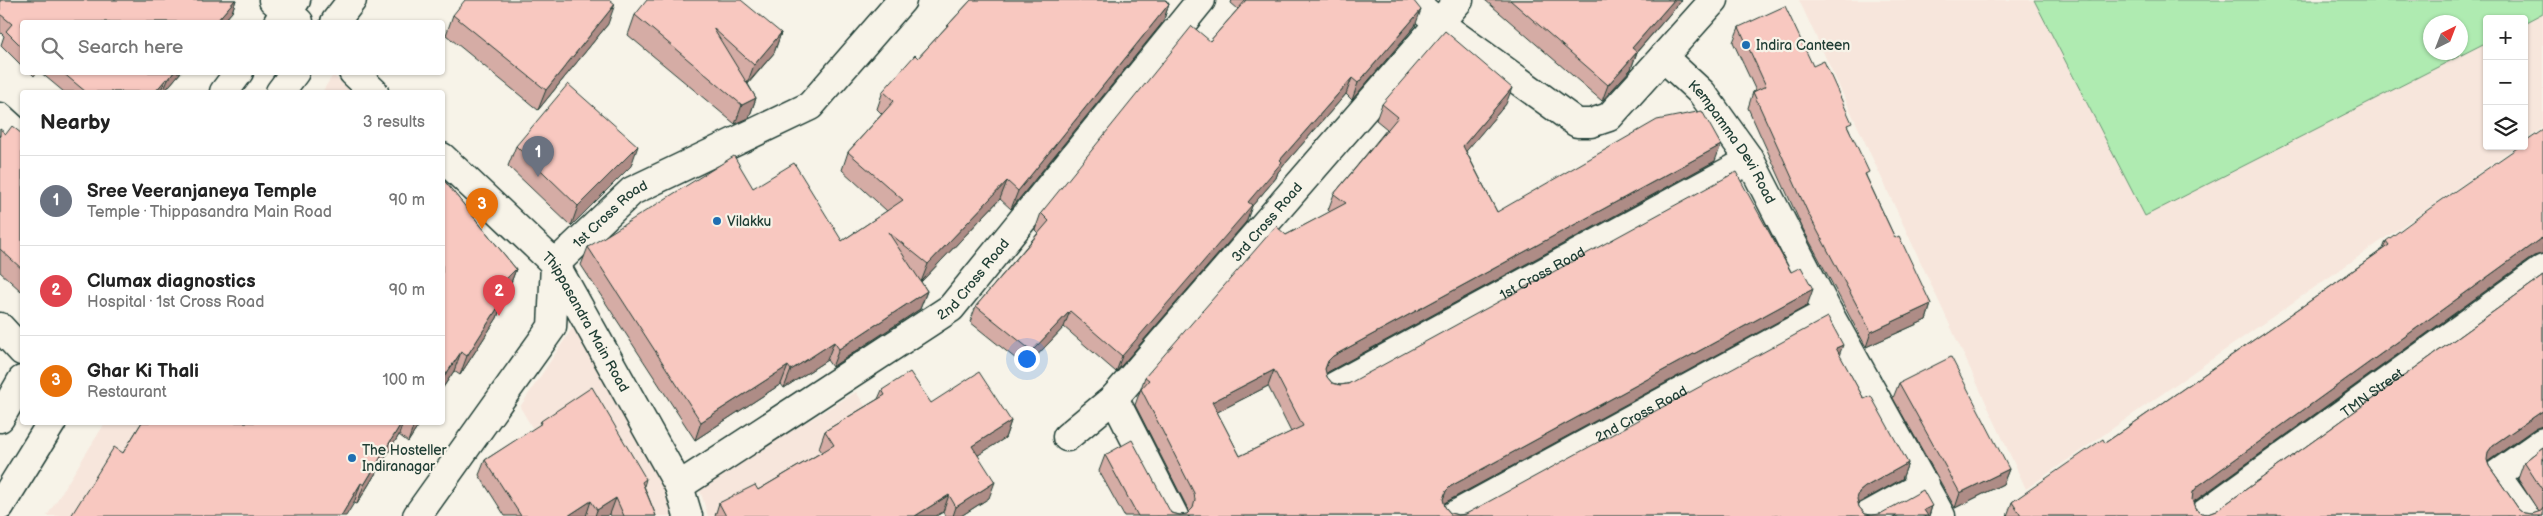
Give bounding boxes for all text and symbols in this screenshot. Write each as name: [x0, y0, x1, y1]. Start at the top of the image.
north arrow: [2423, 15, 2468, 60]
map controls: [2483, 15, 2528, 150]
button: +: [2483, 15, 2528, 60]
search box: [20, 20, 445, 75]
icon: search: [38, 34, 66, 62]
text: Search here: [78, 36, 183, 59]
place label: Indira Canteen: [1756, 37, 1850, 54]
marker: Indira Canteen: [1740, 39, 1752, 51]
button: −: [2483, 60, 2528, 105]
street label: Kempamma Devi Road: [1685, 76, 1779, 206]
button: layers: [2483, 105, 2528, 150]
text: Nearby: [40, 110, 110, 135]
text: 3 results: [363, 113, 425, 132]
pin: 1: [522, 136, 554, 177]
street label: 1st Cross Road: [569, 176, 650, 251]
street label: 3rd Cross Road: [1228, 179, 1306, 265]
text: Sree Veeranjaneya Temple: [87, 180, 317, 203]
pin: 3: [466, 188, 498, 229]
text: 1: [53, 191, 59, 210]
text: 90 m: [389, 191, 425, 210]
text: Temple · Thippasandra Main Road: [87, 203, 332, 222]
place label: Vilakku: [727, 213, 771, 230]
marker: Vilakku: [711, 215, 723, 227]
street label: 2nd Cross Road: [934, 235, 1012, 323]
street label: 1st Cross Road: [1497, 243, 1588, 303]
street label: Thippasandra Main Road: [539, 248, 633, 395]
text: Clumax diagnostics: [87, 270, 255, 293]
pin: 2: [483, 275, 515, 316]
text: 2: [51, 281, 61, 300]
text: 90 m: [389, 281, 425, 300]
text: Hospital · 1st Cross Road: [87, 293, 264, 312]
your location: [1014, 346, 1040, 372]
text: Ghar Ki Thali: [87, 360, 199, 383]
street label: TMN Street: [2337, 364, 2407, 421]
text: 3: [51, 371, 61, 390]
text: 100 m: [382, 371, 425, 390]
street label: 2nd Cross Road: [1592, 382, 1690, 446]
text: Restaurant: [87, 383, 167, 402]
place label: The Hosteller Indiranagar: [362, 442, 448, 475]
marker: The Hosteller Indiranagar: [346, 452, 358, 464]

